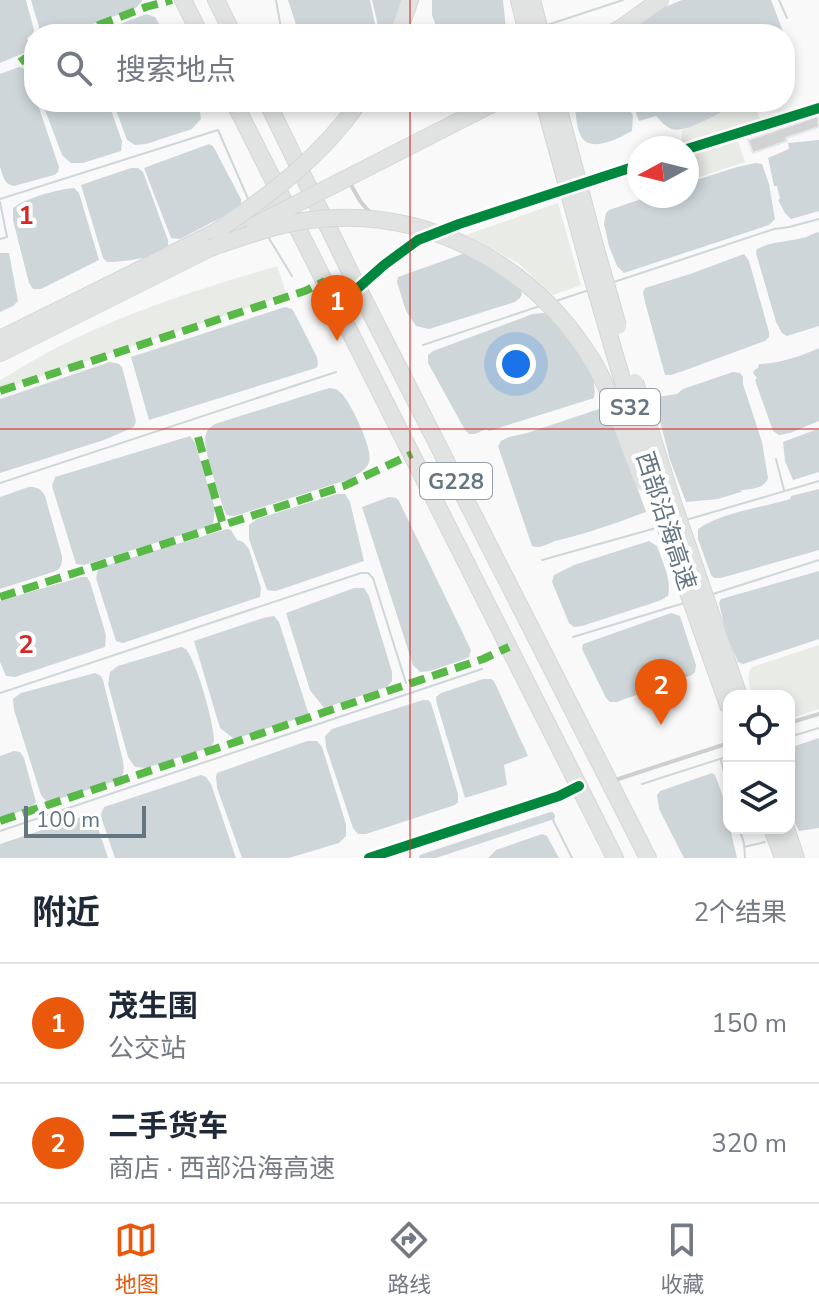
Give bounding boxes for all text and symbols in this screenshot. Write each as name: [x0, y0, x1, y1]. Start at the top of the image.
search box: [24, 24, 795, 112]
icon: search: [52, 46, 96, 90]
text: 搜索地点: [116, 50, 236, 91]
north arrow: [627, 136, 699, 208]
text: 1: [18, 198, 34, 233]
pin: 1: [311, 275, 363, 341]
your location: [496, 344, 536, 384]
road number: S32: [600, 389, 660, 425]
street label: 西部沿海高速: [629, 448, 703, 594]
road number: G228: [420, 463, 492, 499]
text: 2: [18, 627, 34, 662]
pin: 2: [635, 659, 687, 725]
map controls: [723, 690, 795, 834]
button: locate: [723, 690, 795, 762]
button: layers: [723, 762, 795, 834]
scale bar: [24, 802, 146, 838]
text: 100 m: [36, 805, 100, 835]
text: 附近: [32, 890, 100, 936]
text: 2个结果: [693, 895, 787, 930]
text: 茂生围: [108, 986, 198, 1027]
text: 1: [50, 1006, 66, 1041]
text: 150 m: [711, 1006, 787, 1041]
text: 公交站: [108, 1031, 186, 1066]
text: 二手货车: [108, 1106, 228, 1147]
text: 2: [50, 1126, 66, 1161]
text: 320 m: [711, 1126, 787, 1161]
text: 商店 · 西部沿海高速: [108, 1151, 335, 1186]
tab: 地图: [114, 1218, 159, 1300]
tab: 路线: [387, 1218, 432, 1300]
tab: 收藏: [660, 1218, 705, 1300]

